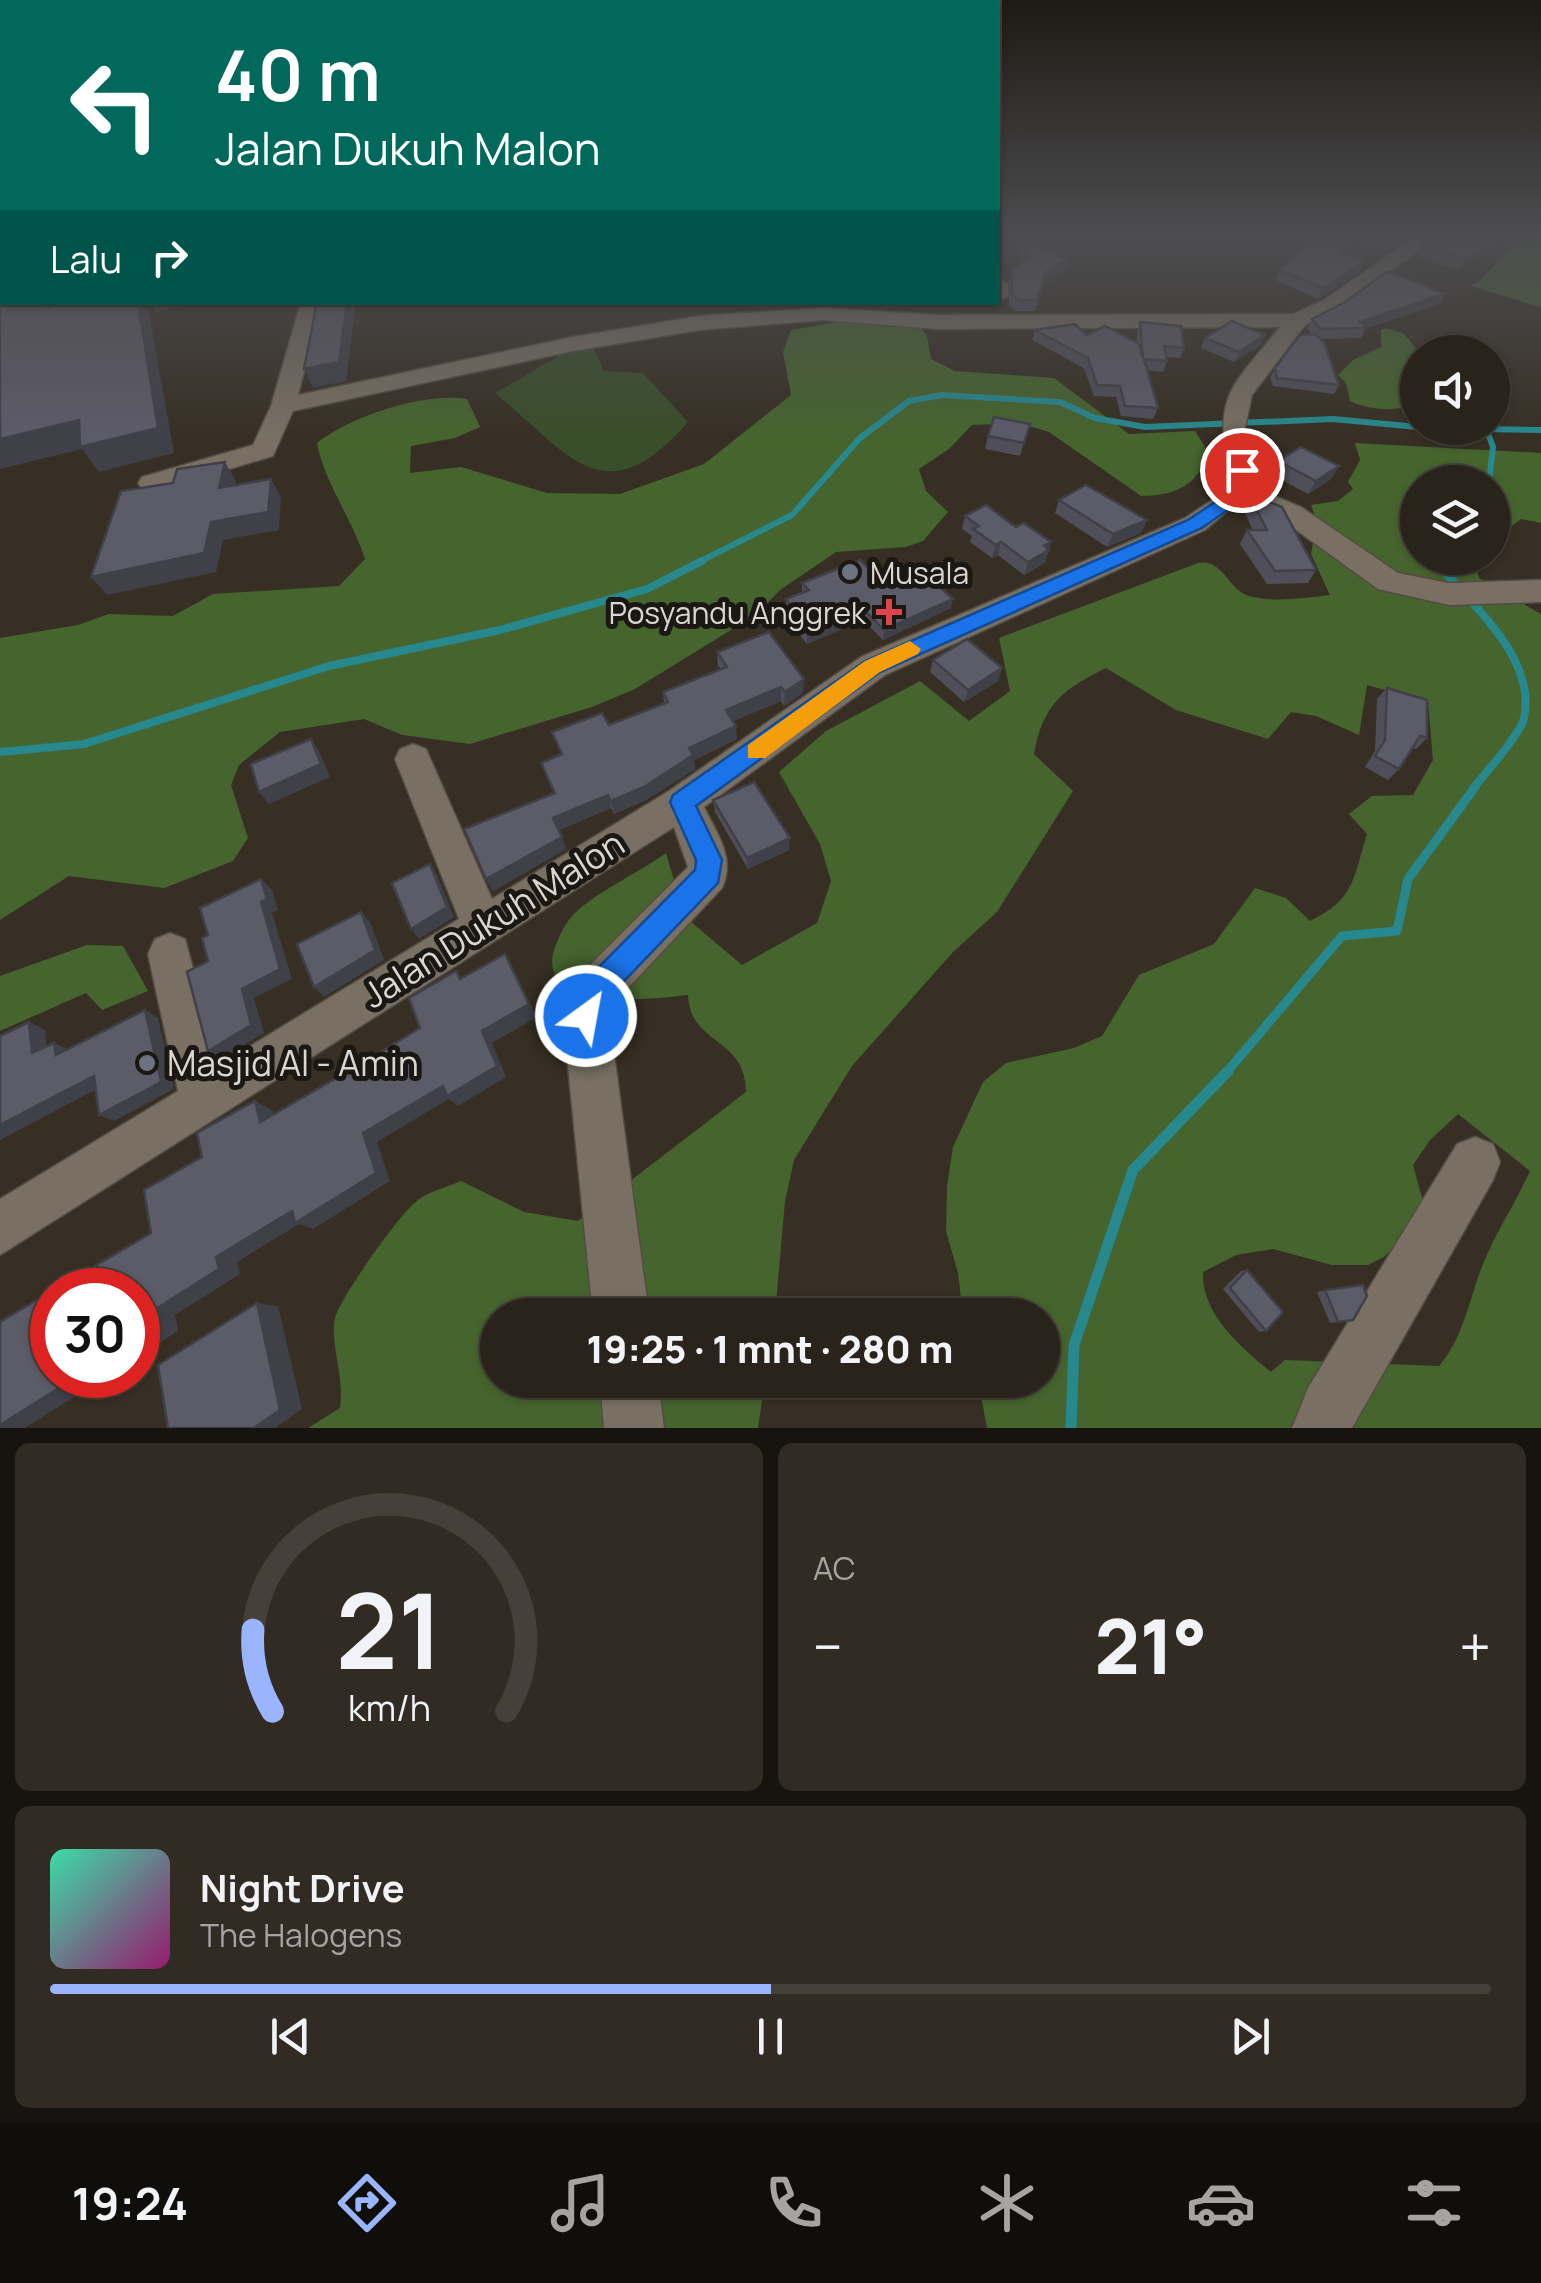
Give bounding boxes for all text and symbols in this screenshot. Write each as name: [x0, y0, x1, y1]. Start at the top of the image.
text: 40 m: [215, 26, 381, 122]
icon: left: [50, 40, 180, 170]
text: Jalan Dukuh Malon: [215, 117, 601, 179]
icon: right: [142, 230, 197, 285]
text: Lalu: [50, 232, 122, 284]
map controls: [1400, 335, 1510, 575]
button: sound: [1400, 335, 1510, 445]
pin: [1200, 428, 1285, 513]
icon: arrive: [1215, 443, 1270, 498]
button: layers: [1400, 465, 1510, 575]
place label: Musala: [870, 552, 969, 593]
marker: Musala: [839, 561, 861, 583]
place label: Posyandu Anggrek: [609, 592, 867, 633]
marker: Posyandu Anggrek: [876, 599, 902, 625]
street label: Jalan Dukuh Malon: [353, 819, 633, 1019]
position arrow: [534, 964, 638, 1068]
place label: Masjid Al - Amin: [167, 1039, 419, 1087]
marker: Masjid Al - Amin: [136, 1052, 158, 1074]
speed limit sign: 30: [30, 1268, 160, 1398]
text: 19:25 · 1 mnt · 280 m: [587, 1322, 953, 1374]
text: AC: [813, 1546, 856, 1590]
text: 21: [335, 1558, 443, 1700]
text: 21°: [1094, 1594, 1208, 1697]
text: −: [813, 1608, 843, 1684]
text: +: [1459, 1608, 1491, 1684]
text: km/h: [347, 1683, 431, 1732]
text: Night Drive: [200, 1861, 405, 1913]
text: The Halogens: [200, 1913, 402, 1957]
icon: previous: [263, 2009, 318, 2064]
icon: pause: [743, 2009, 798, 2064]
icon: next: [1223, 2009, 1278, 2064]
icon: directions: [332, 2168, 402, 2238]
icon: music: [545, 2168, 615, 2238]
icon: phone: [759, 2168, 829, 2238]
icon: climate: [972, 2168, 1042, 2238]
icon: car: [1186, 2168, 1256, 2238]
icon: filters: [1399, 2168, 1469, 2238]
text: 19:24: [72, 2172, 188, 2234]

